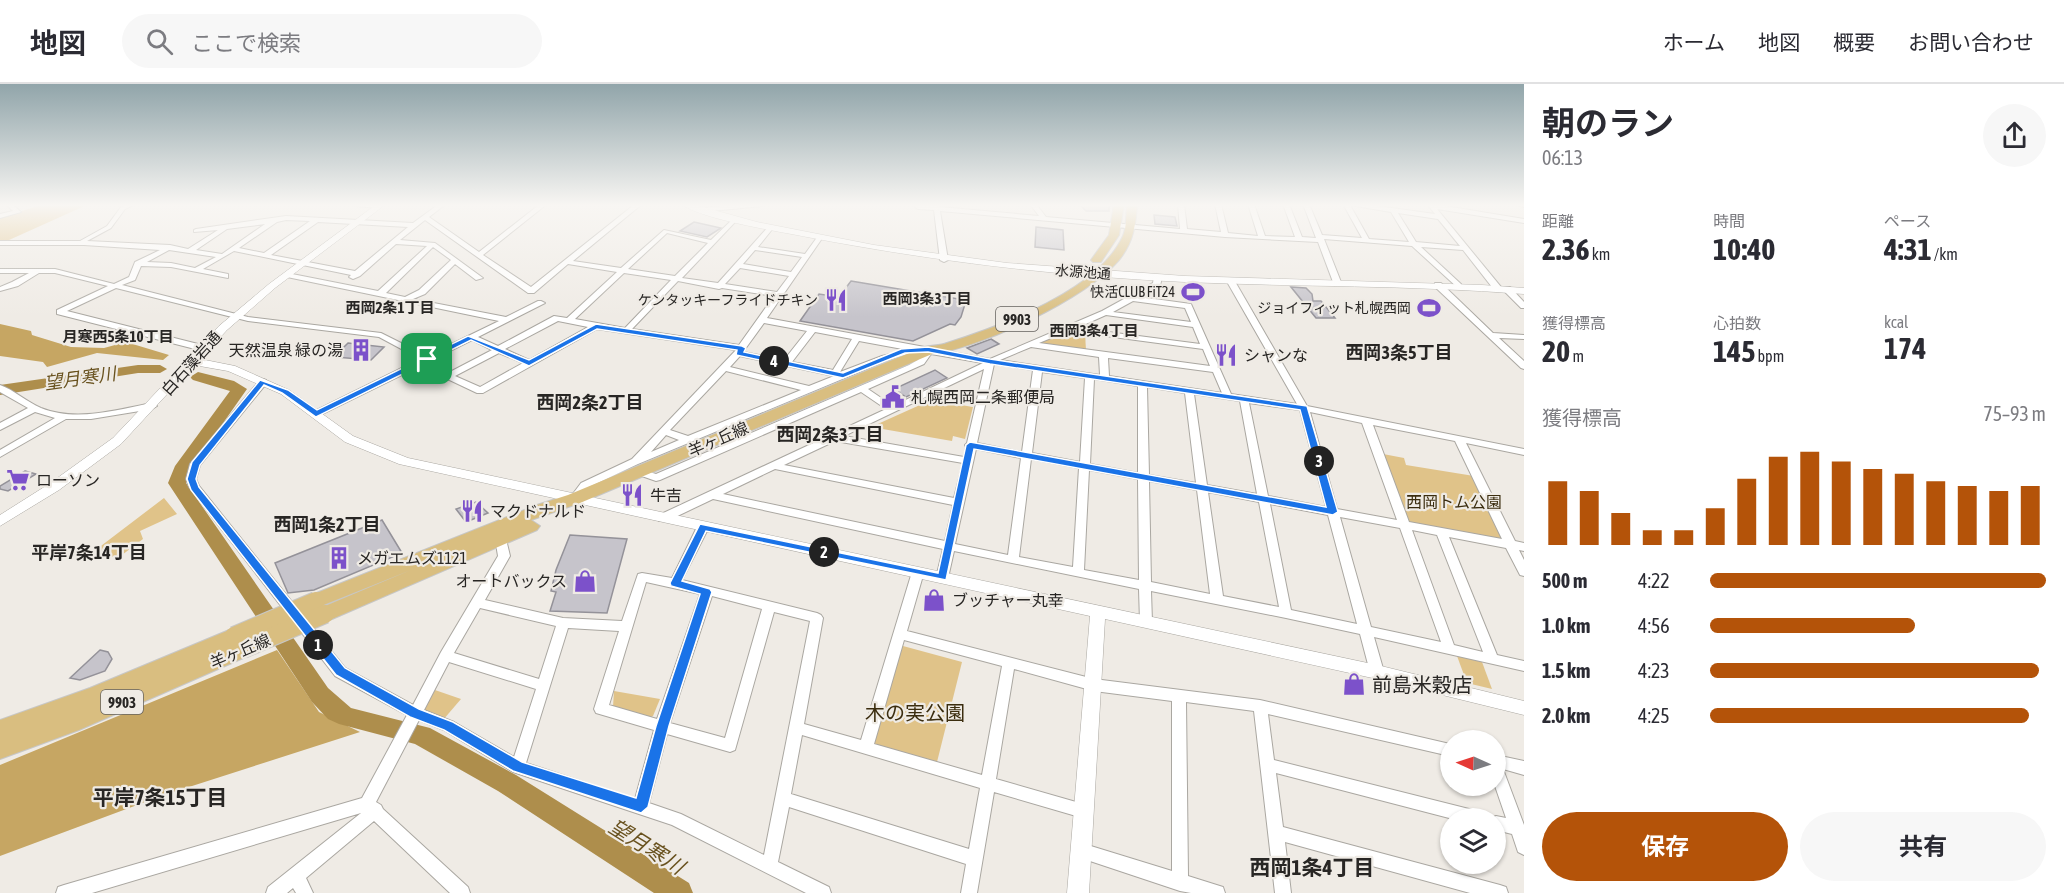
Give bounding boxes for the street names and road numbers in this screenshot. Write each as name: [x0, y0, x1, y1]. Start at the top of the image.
street label: 水源池通: [1055, 262, 1111, 282]
road number: 9903: [996, 307, 1038, 331]
street label: 白石藻岩通: [158, 327, 224, 399]
street label: 羊ヶ丘線: [685, 418, 751, 460]
street label: 羊ヶ丘線: [207, 630, 273, 672]
road number: 9903: [101, 690, 143, 714]

